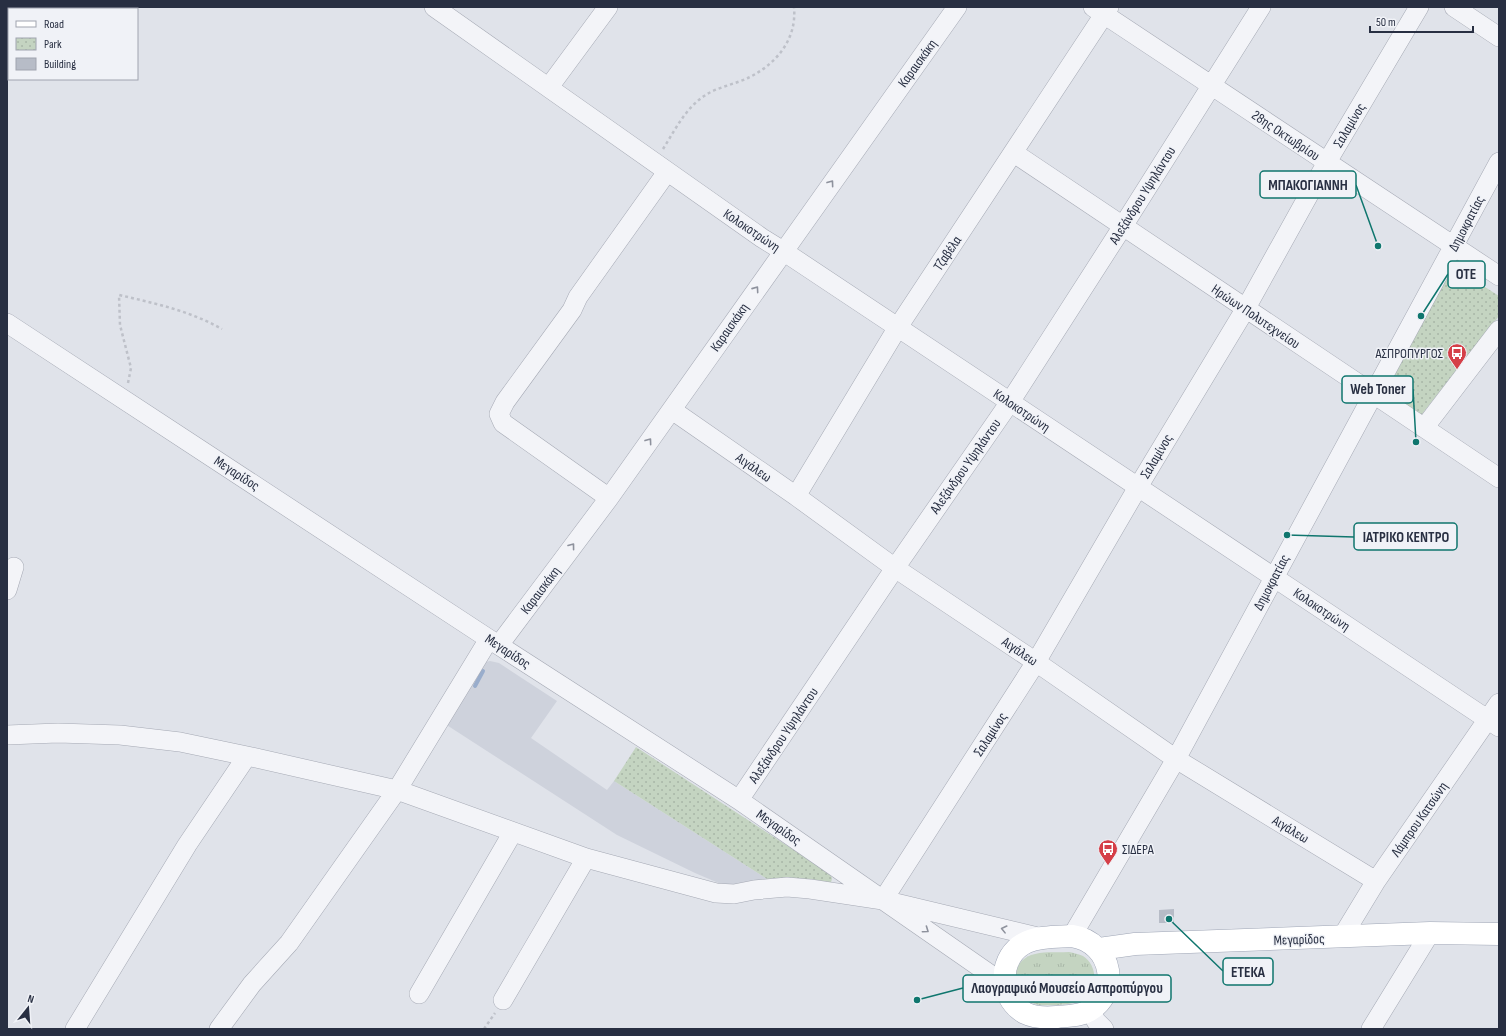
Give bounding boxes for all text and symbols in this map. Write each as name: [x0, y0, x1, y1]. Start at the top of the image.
legend: [8, 8, 138, 80]
scale bar: [1370, 8, 1473, 34]
text: 50 m: [1376, 15, 1396, 30]
text: Road: [44, 17, 64, 32]
street label: Καραισκάκη: [894, 36, 941, 91]
text: Park: [44, 37, 62, 52]
text: Building: [44, 57, 76, 72]
street label: Σαλαμίνος: [1330, 100, 1369, 151]
street label: 28ης Οκτωβρίου: [1248, 106, 1323, 164]
street label: Αλεξάνδρου Υψηλάντου: [1105, 143, 1179, 248]
callout: ΜΠΑΚΟΓΙΑΝΝΗ: [1260, 171, 1356, 198]
text: ΜΠΑΚΟΓΙΑΝΝΗ: [1268, 176, 1348, 195]
one-way arrow: [826, 181, 833, 188]
street label: Δημοκρατίας: [1445, 192, 1488, 254]
street label: Κολοκοτρώνη: [720, 205, 783, 256]
street label: Τζαβέλα: [930, 233, 965, 274]
callout: ΟΤΕ: [1448, 261, 1485, 288]
text: ΟΤΕ: [1456, 265, 1476, 284]
street label: Ηρώων Πολυτεχνείου: [1208, 280, 1303, 352]
one-way arrow: [751, 287, 758, 294]
street label: Καραισκάκη: [707, 300, 752, 355]
bus stop icon: ΑΣΠΡΟΠΥΡΓΟΣ: [1446, 342, 1468, 370]
place label: ΑΣΠΡΟΠΥΡΓΟΣ: [1375, 345, 1444, 362]
callout: Web Toner: [1342, 376, 1413, 403]
text: Web Toner: [1350, 380, 1406, 399]
street label: Κολοκοτρώνη: [990, 385, 1053, 436]
street label: Αλεξάνδρου Υψηλάντου: [926, 415, 1005, 518]
street label: Σαλαμίνος: [1137, 431, 1176, 482]
one-way arrow: [644, 439, 651, 446]
street label: Αιγάλεω: [732, 448, 775, 486]
street label: Μεγαρίδος: [211, 452, 263, 494]
callout: ΙΑΤΡΙΚΟ ΚΕΝΤΡΟ: [1354, 523, 1457, 550]
text: ΙΑΤΡΙΚΟ ΚΕΝΤΡΟ: [1363, 528, 1449, 547]
one-way arrow: [568, 544, 575, 551]
street label: Δημοκρατίας: [1250, 551, 1293, 613]
street label: Καραισκάκη: [517, 563, 564, 617]
street label: Κολοκοτρώνη: [1290, 584, 1353, 635]
street label: Μεγαρίδος: [482, 630, 534, 672]
street label: Αιγάλεω: [998, 633, 1041, 670]
street label: Αλεξάνδρου Υψηλάντου: [744, 684, 822, 787]
street label: Σαλαμίνος: [970, 709, 1011, 759]
street label: Λάμπρου Κατσώνη: [1387, 779, 1451, 861]
street label: Μεγαρίδος: [753, 806, 804, 849]
street label: Αιγάλεω: [1268, 811, 1312, 847]
bus stop icon: ΣΙΔΕΡΑ: [1097, 838, 1119, 866]
place label: ΣΙΔΕΡΑ: [1122, 841, 1155, 858]
one-way arrow: [922, 925, 929, 932]
one-way arrow: [1000, 926, 1007, 934]
street label: Μεγαρίδος: [1273, 930, 1325, 949]
callout: ΕΤΕΚΑ: [1223, 958, 1273, 985]
text: ΕΤΕΚΑ: [1231, 963, 1266, 982]
callout: Λαογραφικό Μουσείο Ασπροπύργου: [963, 975, 1171, 1002]
text: Λαογραφικό Μουσείο Ασπροπύργου: [970, 979, 1163, 998]
north arrow: [8, 988, 48, 1028]
text: N: [26, 992, 36, 1006]

